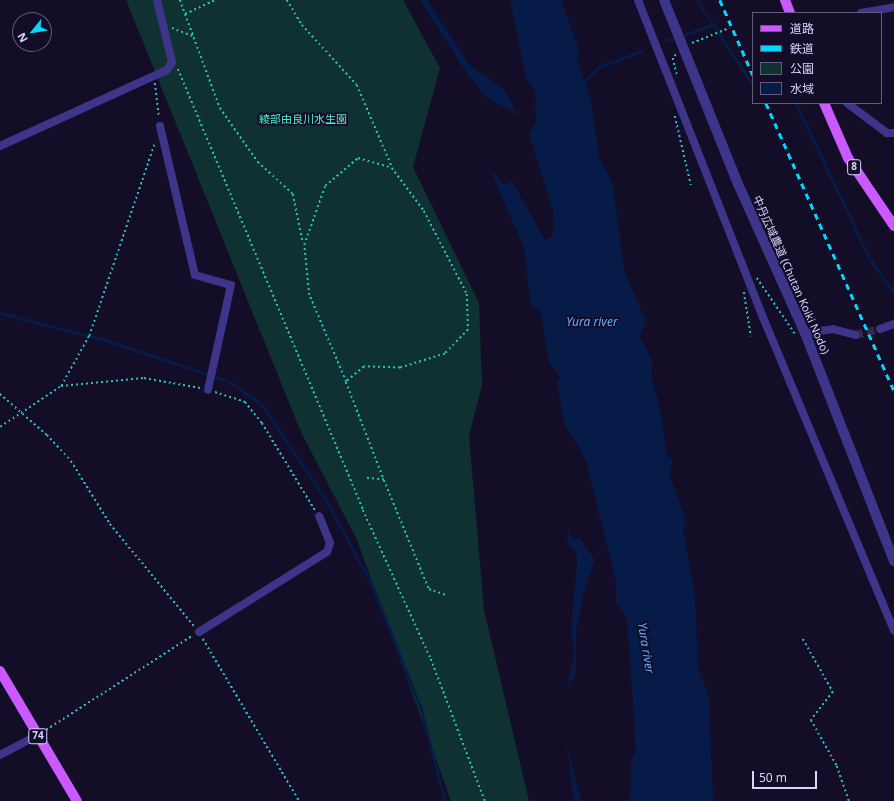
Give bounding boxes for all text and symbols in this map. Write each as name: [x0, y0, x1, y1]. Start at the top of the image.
north arrow: [12, 12, 52, 52]
legend: [752, 12, 882, 104]
text: 道路: [790, 20, 814, 37]
text: N: [13, 30, 31, 45]
text: 鉄道: [790, 40, 814, 57]
text: 公園: [790, 60, 814, 77]
text: 水域: [790, 80, 814, 97]
park label: 綾部由良川水生園: [259, 112, 347, 126]
road number: 8: [847, 159, 861, 175]
street label: 中丹広域農道 (Chutan Koiki Nodo): [750, 194, 832, 356]
water label: Yura river: [566, 315, 618, 329]
water label: Yura river: [635, 621, 657, 675]
road number: 74: [28, 728, 48, 744]
scale bar: [754, 763, 819, 789]
text: 50 m: [759, 769, 787, 786]

